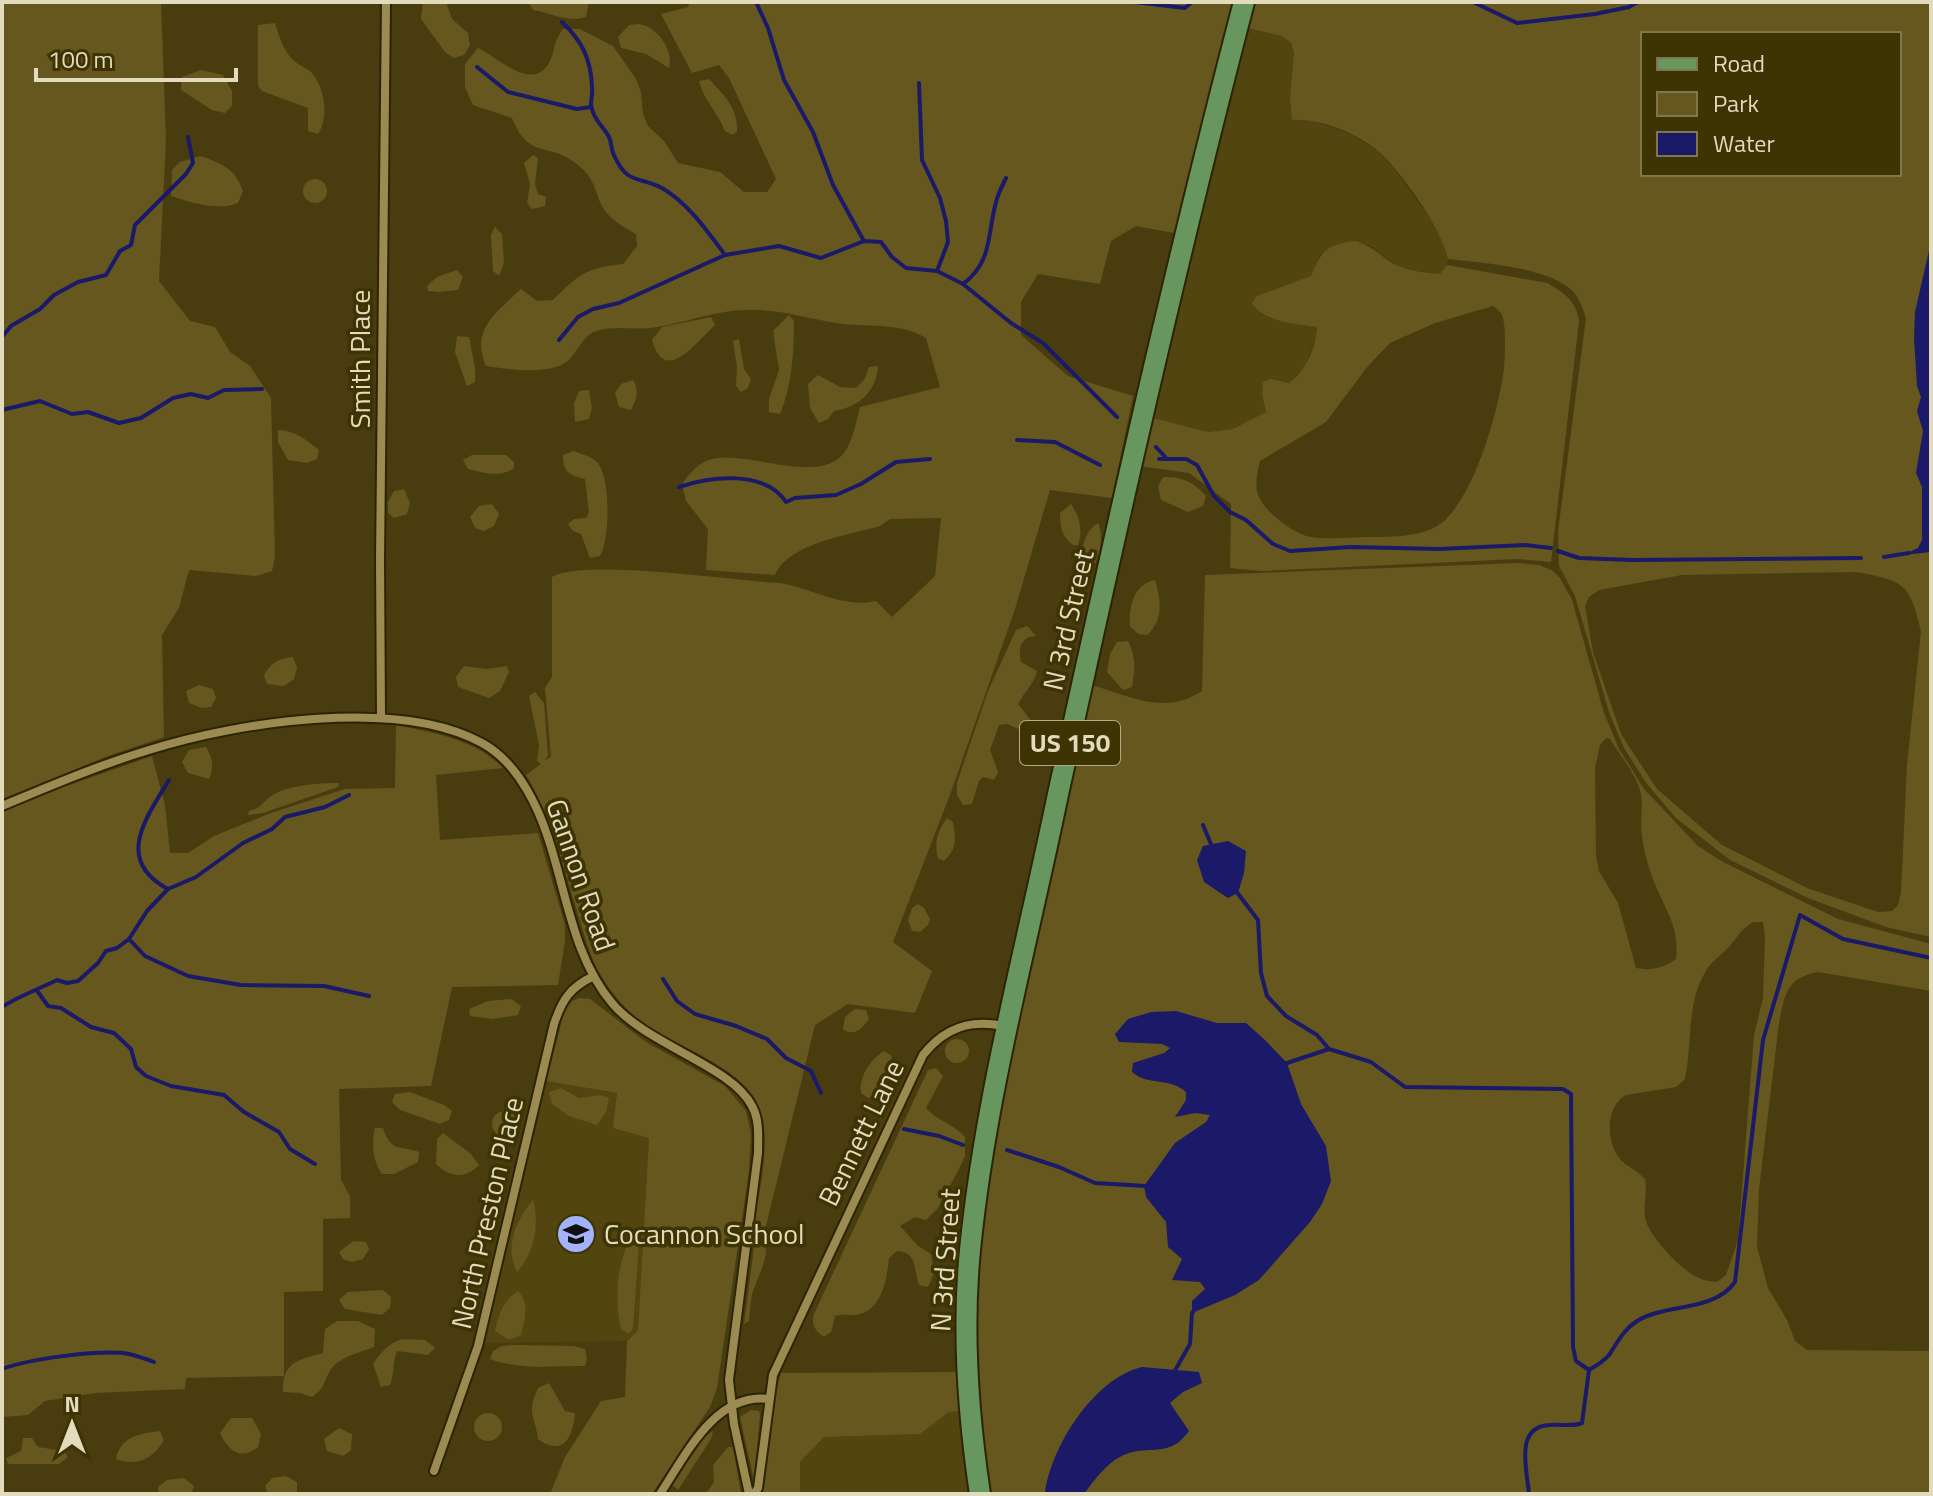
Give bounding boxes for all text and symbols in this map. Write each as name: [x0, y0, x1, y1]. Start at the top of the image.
scale bar: [36, 32, 236, 82]
legend: [1641, 32, 1901, 176]
text: 100 m: [48, 41, 114, 77]
text: Road: [1713, 45, 1765, 81]
text: Park: [1713, 85, 1759, 121]
text: Water: [1713, 125, 1775, 161]
street label: Smith Place: [338, 289, 381, 429]
street label: N 3rd Street: [1030, 545, 1105, 695]
road number: US 150: [1020, 721, 1120, 765]
street label: Gannon Road: [535, 793, 628, 957]
street label: Bennett Lane: [807, 1052, 914, 1213]
street label: North Preston Place: [439, 1093, 534, 1333]
street label: N 3rd Street: [918, 1187, 971, 1333]
place label: Cocannon School: [604, 1212, 804, 1255]
school or university icon: Cocannon School: [555, 1213, 597, 1255]
north arrow: [32, 1384, 112, 1464]
text: N: [64, 1387, 80, 1421]

